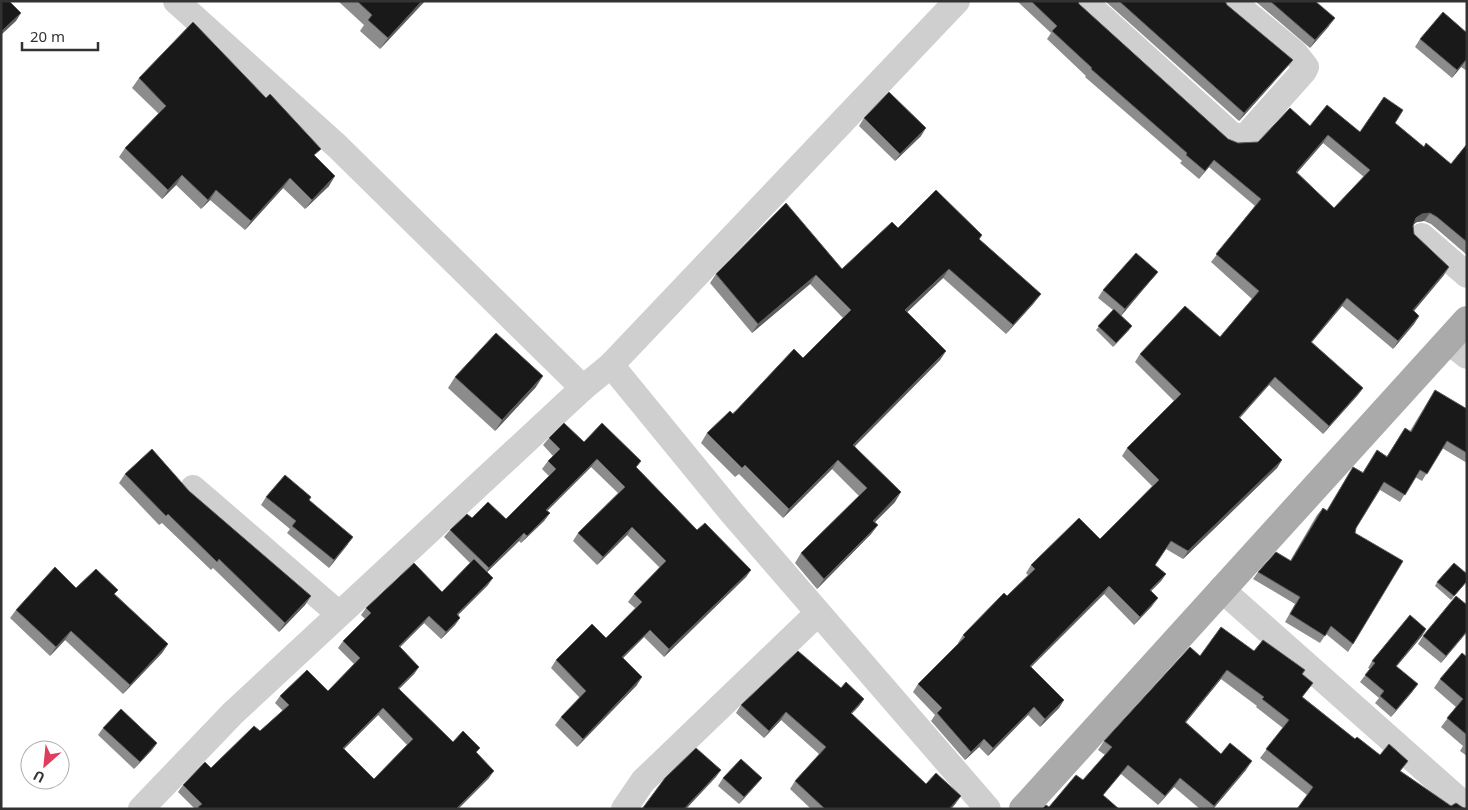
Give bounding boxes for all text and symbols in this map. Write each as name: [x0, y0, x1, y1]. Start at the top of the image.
scale bar: [22, 20, 99, 52]
text: 20 m: [30, 26, 65, 46]
north arrow: [20, 740, 70, 790]
text: U: [30, 766, 48, 788]

